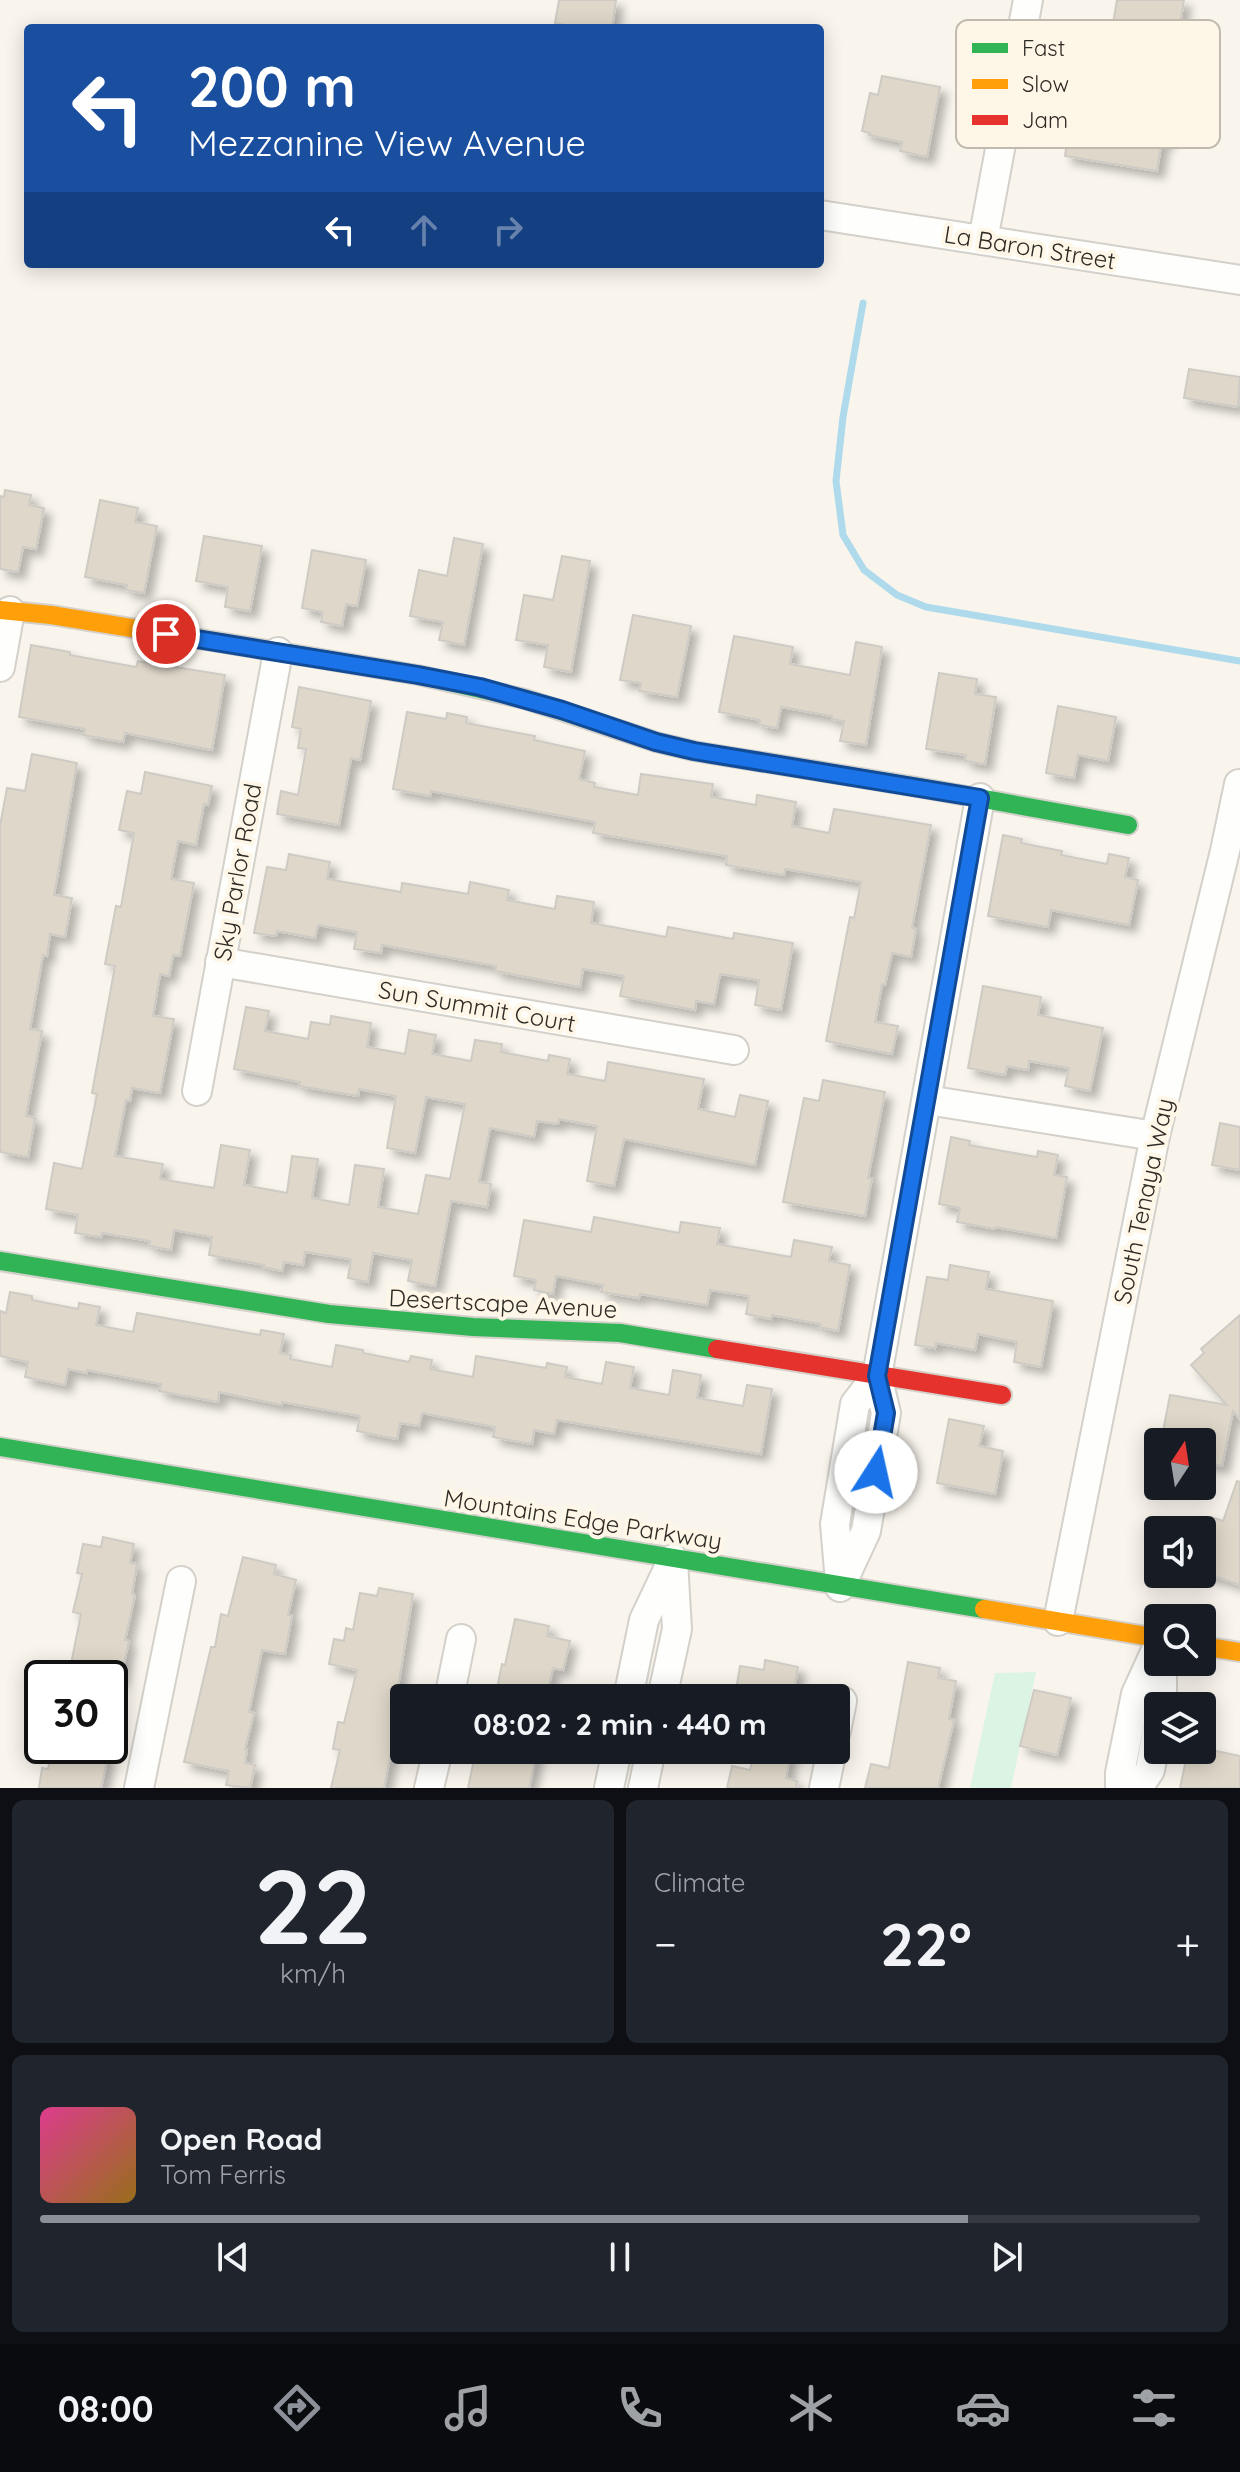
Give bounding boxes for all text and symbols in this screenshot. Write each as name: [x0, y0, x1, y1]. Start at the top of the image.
legend: [956, 20, 1220, 148]
text: Fast: [1022, 34, 1065, 62]
text: 200 m: [188, 51, 356, 121]
icon: left: [56, 56, 160, 160]
text: Slow: [1022, 70, 1069, 98]
text: Jam: [1022, 106, 1068, 134]
text: Mezzanine View Avenue: [188, 120, 586, 165]
icon: left: [318, 208, 362, 252]
icon: ahead: [402, 208, 446, 252]
icon: right: [486, 208, 530, 252]
street label: La Baron Street: [942, 219, 1118, 275]
pin: [132, 600, 200, 668]
icon: arrive: [144, 612, 188, 656]
street label: Sky Parlor Road: [207, 781, 267, 963]
street label: Sun Summit Court: [376, 974, 578, 1038]
street label: South Tenaya Way: [1107, 1095, 1179, 1307]
street label: Desertscape Avenue: [388, 1282, 618, 1324]
north arrow: [1144, 1428, 1216, 1500]
map controls: [1144, 1428, 1216, 1764]
position arrow: [834, 1430, 918, 1514]
street label: Mountains Edge Parkway: [442, 1482, 724, 1556]
button: sound: [1144, 1516, 1216, 1588]
button: search: [1144, 1604, 1216, 1676]
speed limit sign: 30: [24, 1660, 128, 1764]
button: layers: [1144, 1692, 1216, 1764]
text: 08:02 · 2 min · 440 m: [473, 1705, 767, 1743]
text: 22: [254, 1840, 372, 1970]
text: Climate: [654, 1866, 745, 1899]
text: 22°: [880, 1906, 972, 1981]
text: −: [654, 1916, 677, 1971]
text: +: [1175, 1916, 1200, 1971]
text: km/h: [280, 1957, 346, 1990]
text: Open Road: [160, 2120, 322, 2158]
text: Tom Ferris: [160, 2158, 286, 2191]
icon: previous: [211, 2235, 255, 2279]
icon: pause: [598, 2235, 642, 2279]
icon: next: [985, 2235, 1029, 2279]
icon: directions: [269, 2380, 325, 2436]
icon: music: [440, 2380, 496, 2436]
icon: phone: [612, 2380, 668, 2436]
icon: climate: [783, 2380, 839, 2436]
icon: car: [955, 2380, 1011, 2436]
icon: filters: [1126, 2380, 1182, 2436]
text: 08:00: [58, 2386, 154, 2431]

